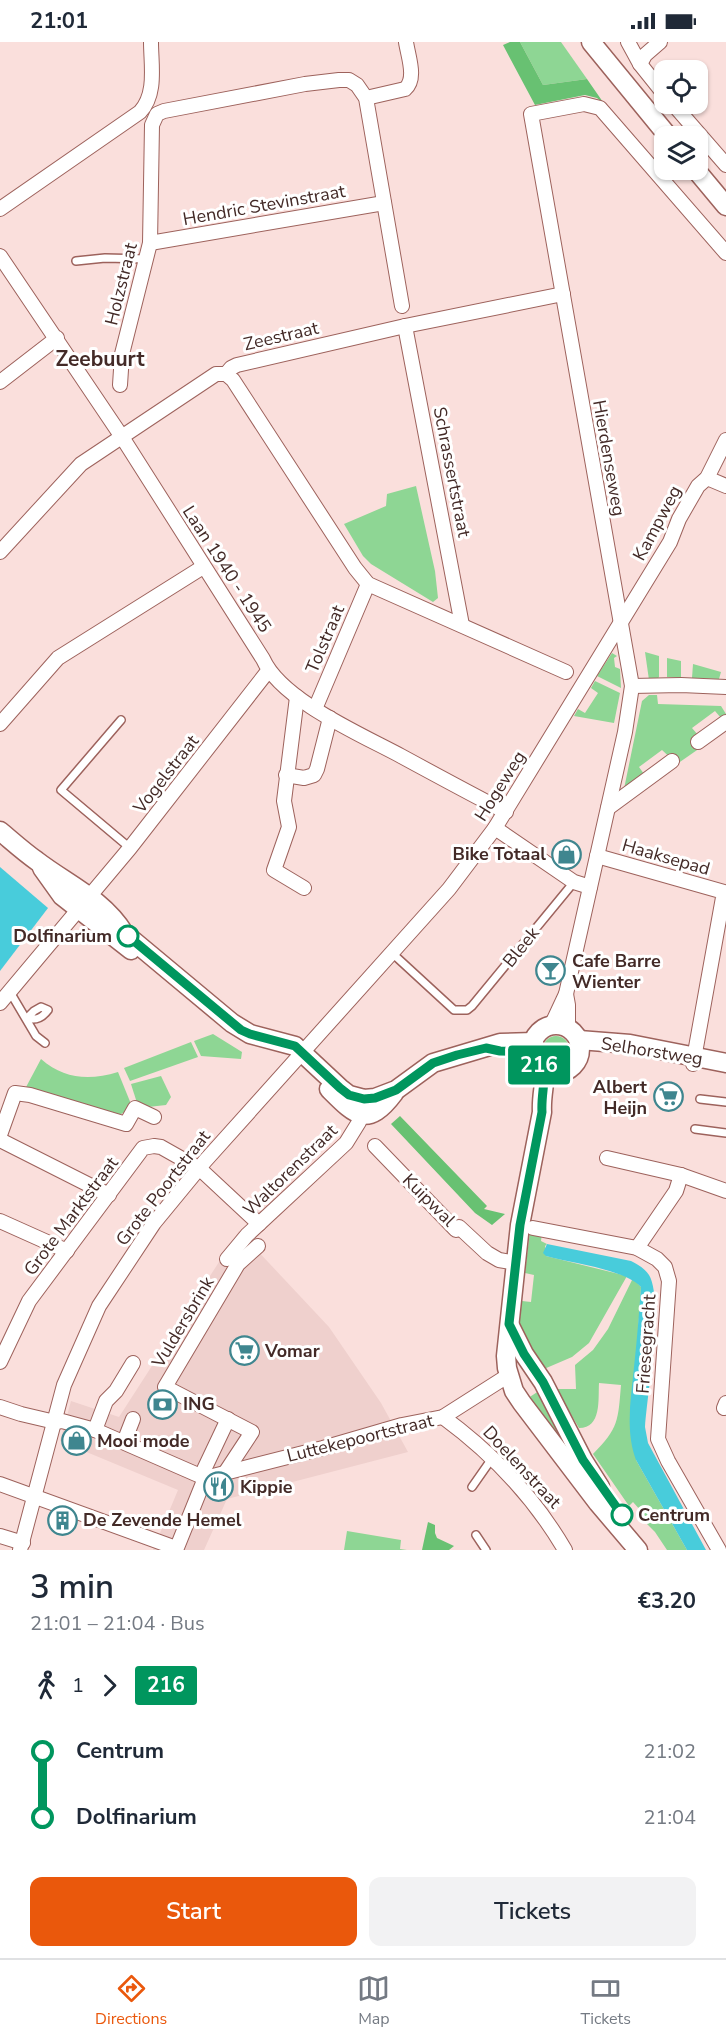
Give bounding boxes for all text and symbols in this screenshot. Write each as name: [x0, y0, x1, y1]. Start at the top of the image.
text: 21:01: [30, 6, 88, 36]
map controls: [654, 60, 708, 180]
button: locate: [654, 60, 708, 114]
button: layers: [654, 126, 708, 180]
street label: Hendric Stevinstraat: [181, 179, 348, 231]
street label: Holzstraat: [99, 240, 143, 328]
street label: Zeestraat: [241, 316, 321, 356]
district label: Zeebuurt: [56, 345, 145, 373]
street label: Hierdenseweg: [587, 398, 631, 518]
street label: Schrassertstraat: [428, 405, 477, 540]
street label: Kampweg: [627, 481, 687, 565]
street label: Laan 1940 - 1945: [177, 501, 277, 637]
street label: Tolstraat: [300, 601, 350, 677]
street label: Vogelstraat: [127, 729, 205, 819]
street label: Hogeweg: [469, 746, 531, 826]
street label: Haaksepad: [619, 833, 713, 881]
shop icon: Bike Totaal: [551, 838, 583, 870]
place label: Bike Totaal: [453, 842, 546, 866]
street label: Bleek: [497, 921, 545, 972]
place label: Dolfinarium: [13, 924, 112, 948]
marker: Dolfinarium: [117, 925, 139, 947]
place label: Cafe Barre Wienter: [572, 949, 661, 994]
bar icon: Cafe Barre Wienter: [535, 955, 567, 987]
street label: Selhorstweg: [599, 1031, 705, 1071]
line badge: 216: [504, 1046, 574, 1084]
text: 216: [520, 1051, 558, 1079]
place label: Albert Heijn: [593, 1075, 647, 1120]
supermarket icon: Albert Heijn: [652, 1081, 684, 1113]
street label: Waltorenstraat: [238, 1118, 343, 1221]
street label: Grote Poortstraat: [110, 1125, 216, 1251]
street label: Grote Marktstraat: [18, 1151, 124, 1280]
street label: Kuipwal: [397, 1168, 461, 1232]
street label: Vuldersbrink: [146, 1271, 220, 1373]
street label: Friesegracht: [631, 1293, 661, 1394]
supermarket icon: Vomar: [228, 1335, 260, 1367]
place label: Vomar: [264, 1339, 320, 1363]
bank icon: ING: [146, 1388, 178, 1420]
place label: ING: [183, 1392, 215, 1416]
street label: Luttekepoortstraat: [284, 1408, 436, 1468]
street label: Doelenstraat: [478, 1421, 567, 1514]
shop icon: Mooi mode: [60, 1425, 92, 1457]
place label: Mooi mode: [97, 1429, 190, 1453]
restaurant icon: Kippie: [203, 1471, 235, 1503]
place label: Kippie: [240, 1475, 293, 1499]
place label: Centrum: [638, 1503, 710, 1527]
building icon: De Zevende Hemel: [46, 1504, 78, 1536]
marker: Centrum: [611, 1504, 633, 1526]
place label: De Zevende Hemel: [83, 1508, 242, 1532]
text: 3 min: [30, 1565, 114, 1610]
text: €3.20: [638, 1586, 696, 1616]
text: 21:01 – 21:04 · Bus: [30, 1610, 205, 1637]
icon: walk: [30, 1669, 63, 1702]
icon: forward: [93, 1669, 126, 1702]
text: 216: [147, 1671, 185, 1699]
text: 1: [72, 1672, 84, 1699]
text: Centrum: [76, 1736, 164, 1766]
text: 21:02: [643, 1738, 696, 1765]
text: Dolfinarium: [76, 1802, 197, 1832]
text: 21:04: [643, 1804, 696, 1831]
button: Start: [30, 1877, 357, 1946]
button: Tickets: [369, 1877, 696, 1946]
tab: Directions: [95, 1972, 167, 2030]
tab: Map: [357, 1972, 390, 2030]
tab: Tickets: [581, 1972, 631, 2030]

